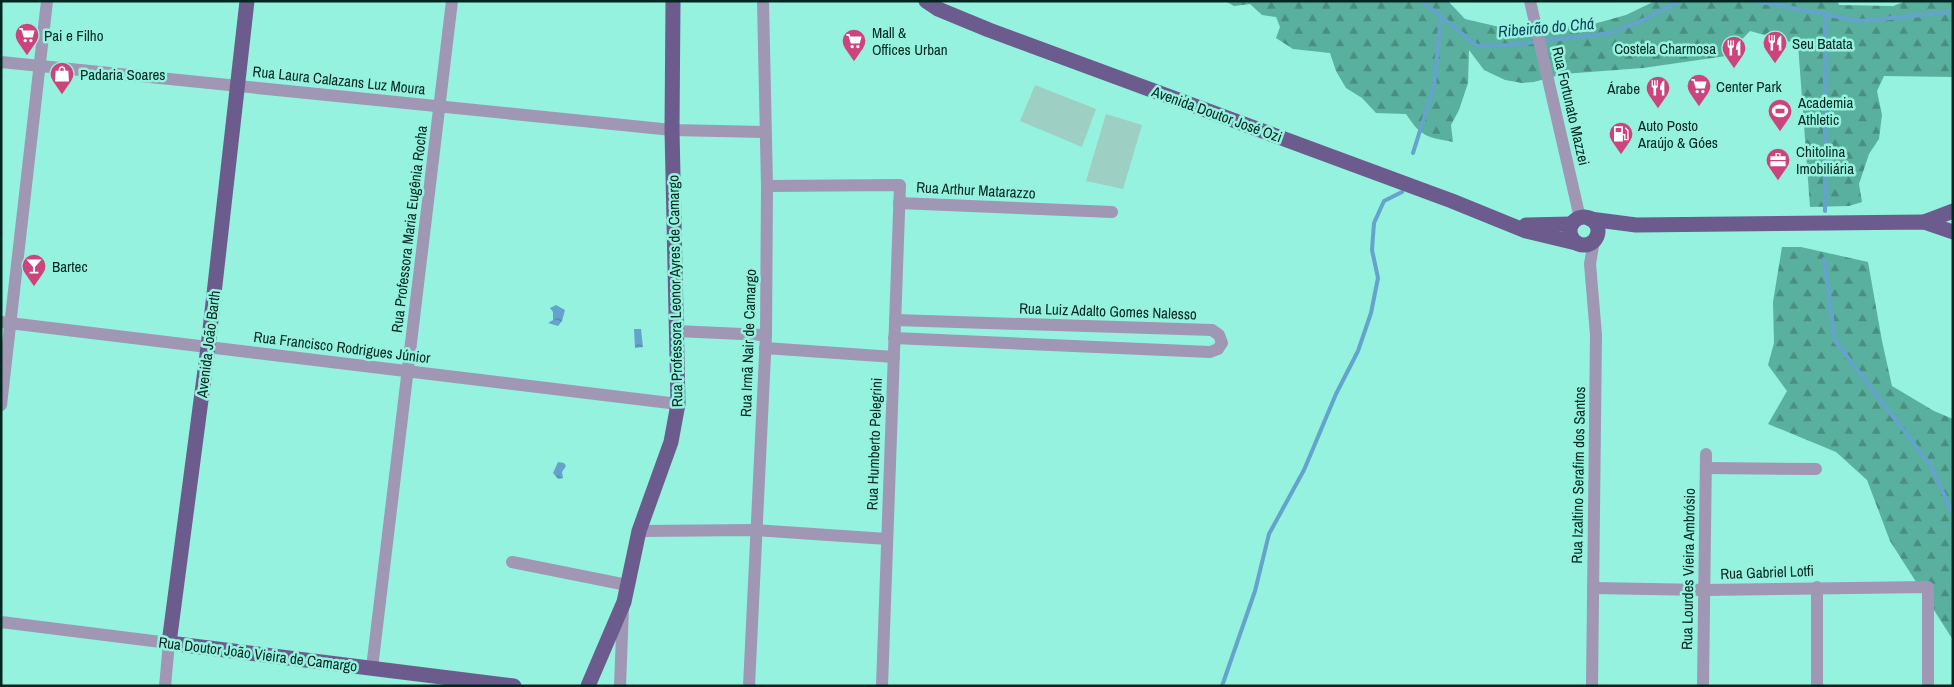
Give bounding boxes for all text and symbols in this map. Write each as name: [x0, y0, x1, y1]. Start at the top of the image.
water label: Ribeirão do Chá: [1497, 12, 1595, 42]
supermarket icon: Pai e Filho: [14, 22, 40, 56]
place label: Mall & Offices Urban: [872, 22, 948, 60]
place label: Pai e Filho: [44, 25, 104, 46]
supermarket icon: Mall & Offices Urban: [841, 28, 867, 62]
restaurant icon: Seu Batata: [1762, 30, 1788, 64]
place label: Seu Batata: [1792, 33, 1853, 54]
restaurant icon: Costela Charmosa: [1721, 35, 1747, 69]
place label: Costela Charmosa: [1614, 38, 1716, 59]
street label: Rua Fortunato Mazzei: [1547, 45, 1595, 167]
street label: Rua Laura Calazans Luz Moura: [252, 60, 427, 100]
shop icon: Padaria Soares: [49, 61, 75, 95]
place label: Padaria Soares: [80, 64, 165, 85]
supermarket icon: Center Park: [1686, 73, 1712, 107]
restaurant icon: Árabe: [1645, 75, 1671, 109]
place label: Center Park: [1716, 76, 1782, 97]
place label: Árabe: [1606, 78, 1640, 99]
street label: Avenida Doutor José Ozi: [1148, 80, 1285, 147]
place label: Academia Athletic: [1797, 92, 1854, 130]
sports icon: Academia Athletic: [1767, 98, 1793, 132]
place label: Auto Posto Araújo & Góes: [1637, 115, 1718, 153]
fuel station icon: Auto Posto Araújo & Góes: [1608, 121, 1634, 155]
street label: Rua Professora Maria Eugênia Rocha: [386, 124, 432, 334]
place label: Chitolina Imobiliária: [1796, 141, 1854, 179]
office icon: Chitolina Imobiliária: [1765, 147, 1791, 181]
street label: Rua Professora Leonor Ayres de Camargo: [662, 175, 688, 407]
street label: Rua Arthur Matarazzo: [916, 176, 1036, 204]
bar icon: Bartec: [21, 253, 47, 287]
place label: Bartec: [52, 256, 88, 277]
street label: Rua Irmã Nair de Camargo: [735, 268, 761, 417]
street label: Avenida João Barth: [191, 289, 225, 400]
street label: Rua Luiz Adalto Gomes Nalesso: [1019, 297, 1197, 325]
street label: Rua Francisco Rodrigues Júnior: [253, 326, 431, 368]
street label: Rua Humberto Pelegrini: [861, 377, 887, 511]
street label: Rua Izaltino Serafim dos Santos: [1566, 386, 1590, 564]
street label: Rua Lourdes Vieira Ambrósio: [1676, 488, 1700, 650]
street label: Rua Gabriel Lotfi: [1720, 560, 1814, 584]
street label: Rua Doutor João Vieira de Camargo: [157, 631, 359, 677]

